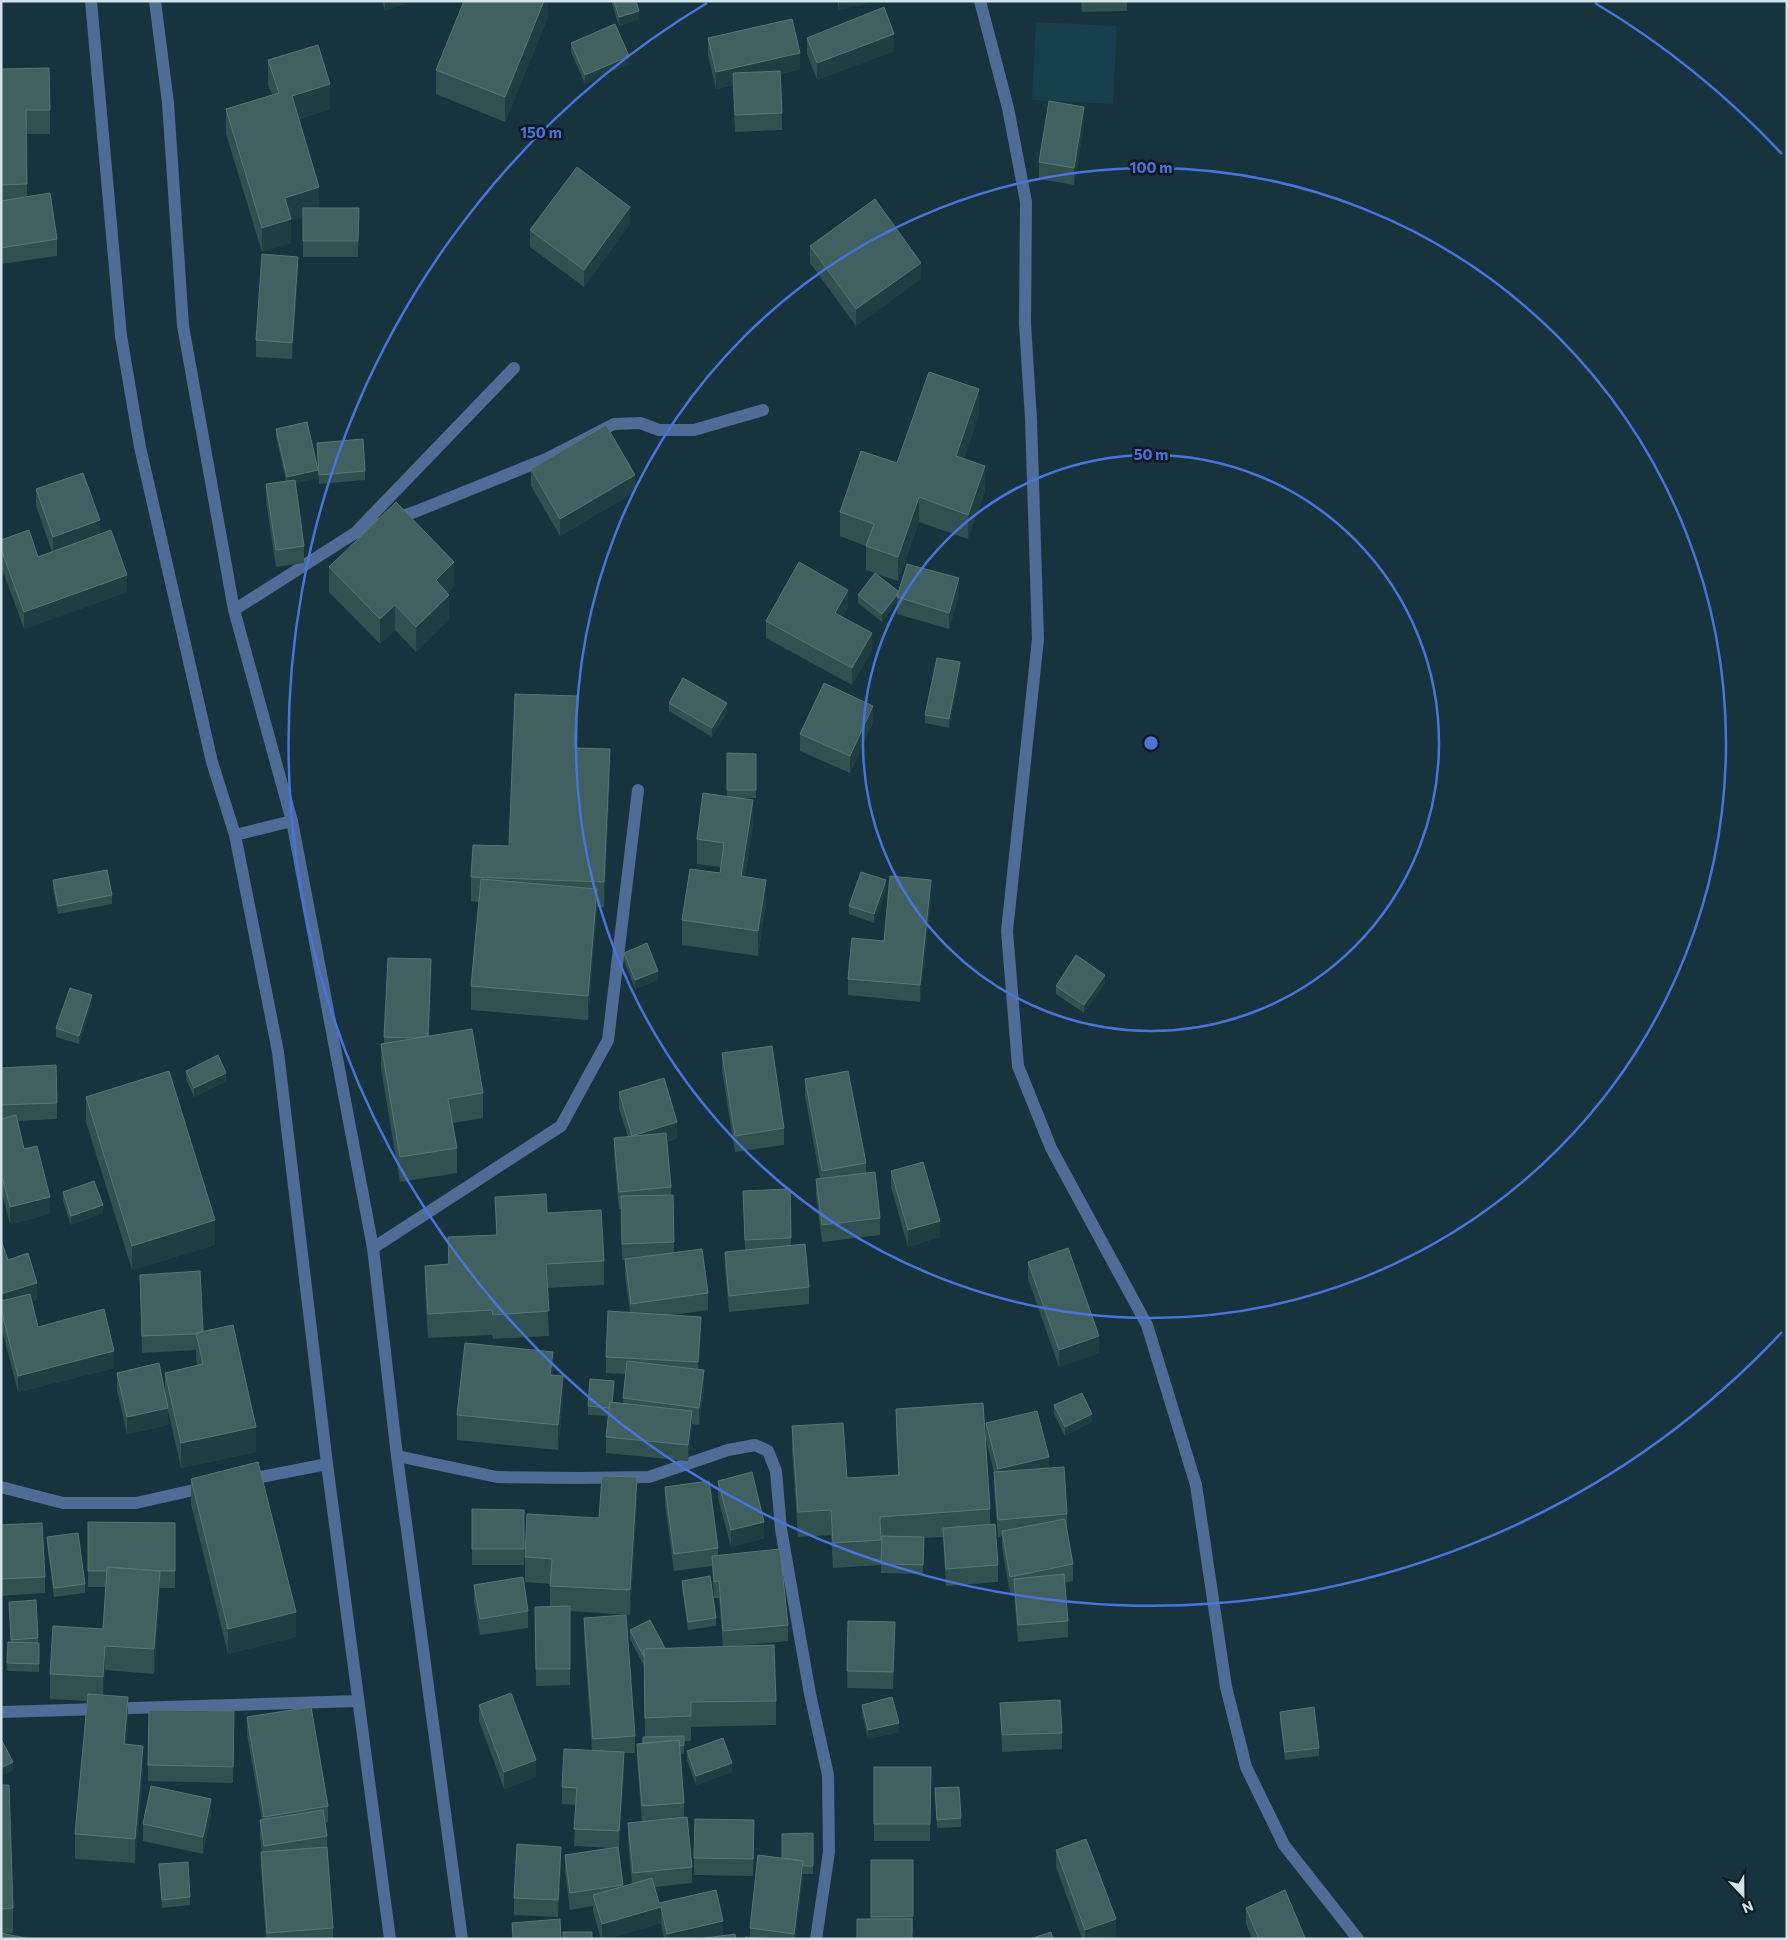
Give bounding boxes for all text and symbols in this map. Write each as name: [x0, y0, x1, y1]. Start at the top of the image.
text: 150 m: [520, 123, 562, 141]
text: 100 m: [1130, 158, 1172, 176]
text: 50 m: [1134, 445, 1168, 463]
centre of rings: [1142, 734, 1160, 752]
north arrow: [1718, 1870, 1768, 1920]
text: N: [1740, 1898, 1756, 1917]

